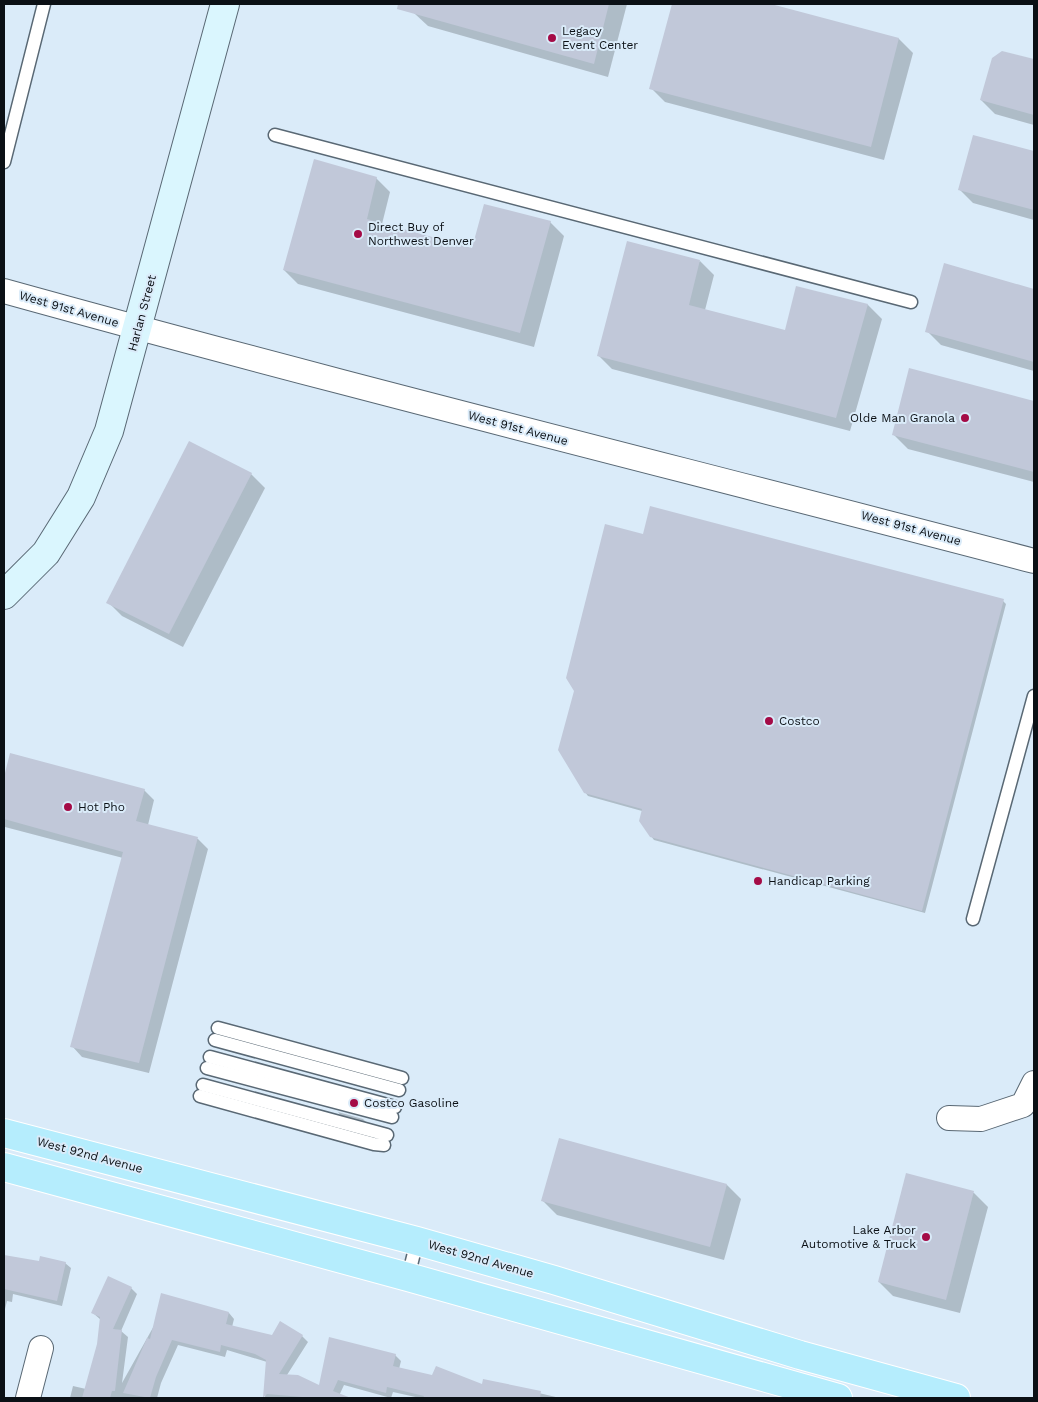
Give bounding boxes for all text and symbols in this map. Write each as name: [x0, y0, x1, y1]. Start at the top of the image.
place label: Legacy Event Center: [562, 24, 638, 52]
marker: Legacy Event Center: [546, 32, 558, 44]
place label: Direct Buy of Northwest Denver: [368, 220, 474, 248]
marker: Direct Buy of Northwest Denver: [352, 228, 364, 240]
street label: Harlan Street: [125, 273, 159, 353]
street label: West 91st Avenue: [18, 288, 120, 330]
street label: West 91st Avenue: [466, 408, 570, 448]
place label: Olde Man Granola: [850, 411, 955, 425]
marker: Olde Man Granola: [959, 412, 971, 424]
street label: West 91st Avenue: [859, 508, 963, 548]
place label: Costco: [779, 714, 820, 728]
marker: Costco: [763, 715, 775, 727]
place label: Hot Pho: [78, 800, 125, 814]
marker: Hot Pho: [62, 801, 74, 813]
place label: Handicap Parking: [768, 874, 870, 888]
marker: Handicap Parking: [752, 875, 764, 887]
place label: Costco Gasoline: [364, 1096, 459, 1110]
marker: Costco Gasoline: [348, 1097, 360, 1109]
street label: West 92nd Avenue: [36, 1134, 144, 1176]
place label: Lake Arbor Automotive & Truck: [801, 1223, 916, 1251]
marker: Lake Arbor Automotive & Truck: [920, 1231, 932, 1243]
street label: West 92nd Avenue: [427, 1237, 535, 1281]

